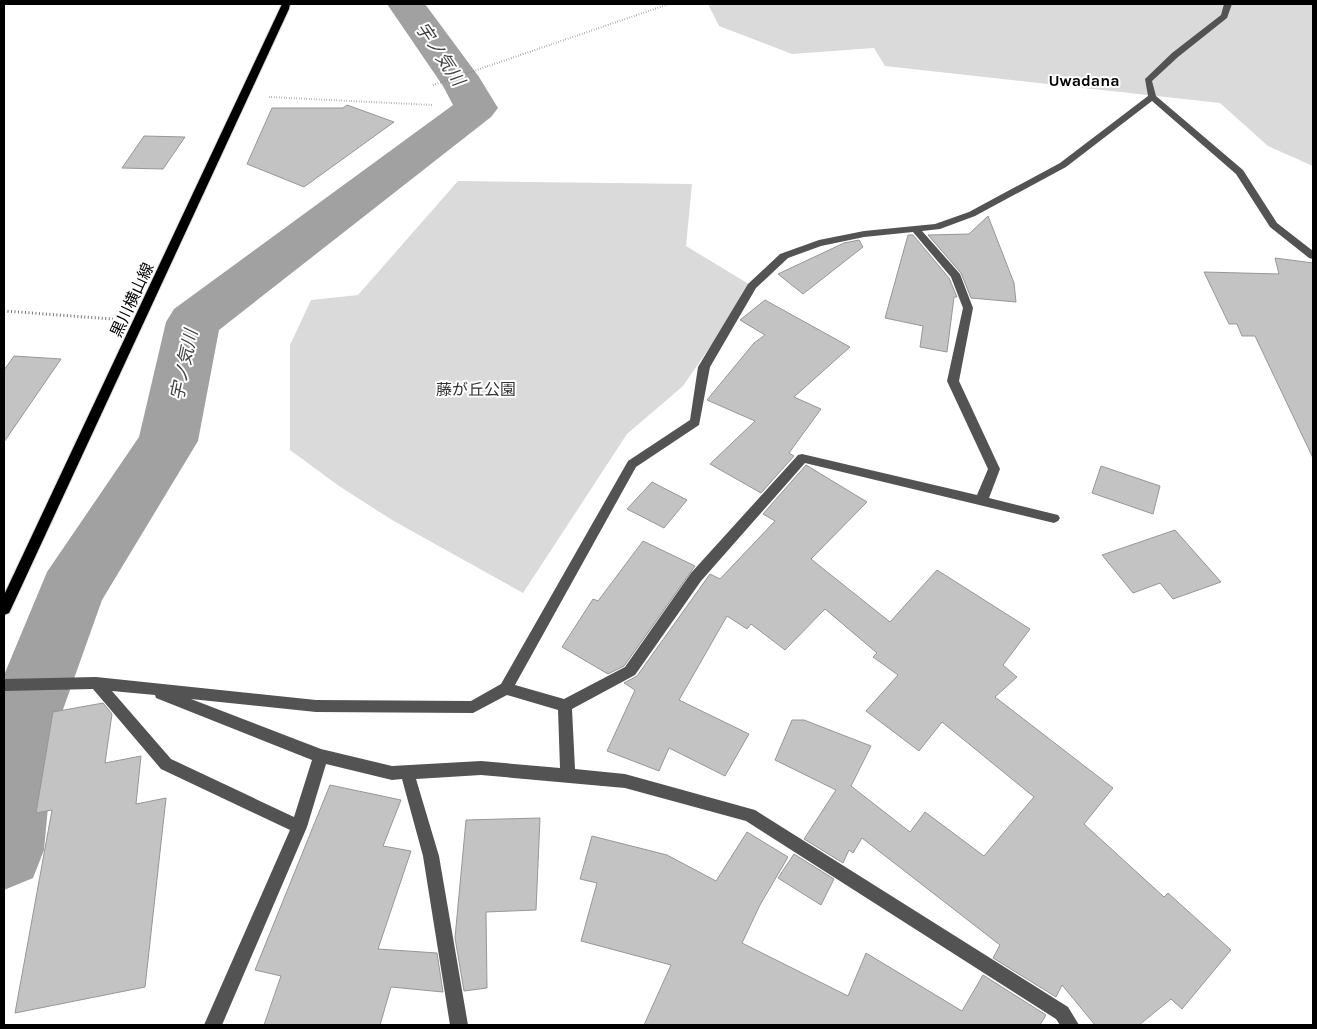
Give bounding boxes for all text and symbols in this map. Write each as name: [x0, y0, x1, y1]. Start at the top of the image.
water label: 宇ノ気川: [411, 18, 470, 92]
district label: Uwadana: [1048, 71, 1120, 90]
street label: 黒川横山線: [106, 260, 158, 340]
water label: 宇ノ気川: [166, 326, 203, 403]
park label: 藤が丘公園: [436, 380, 516, 399]

